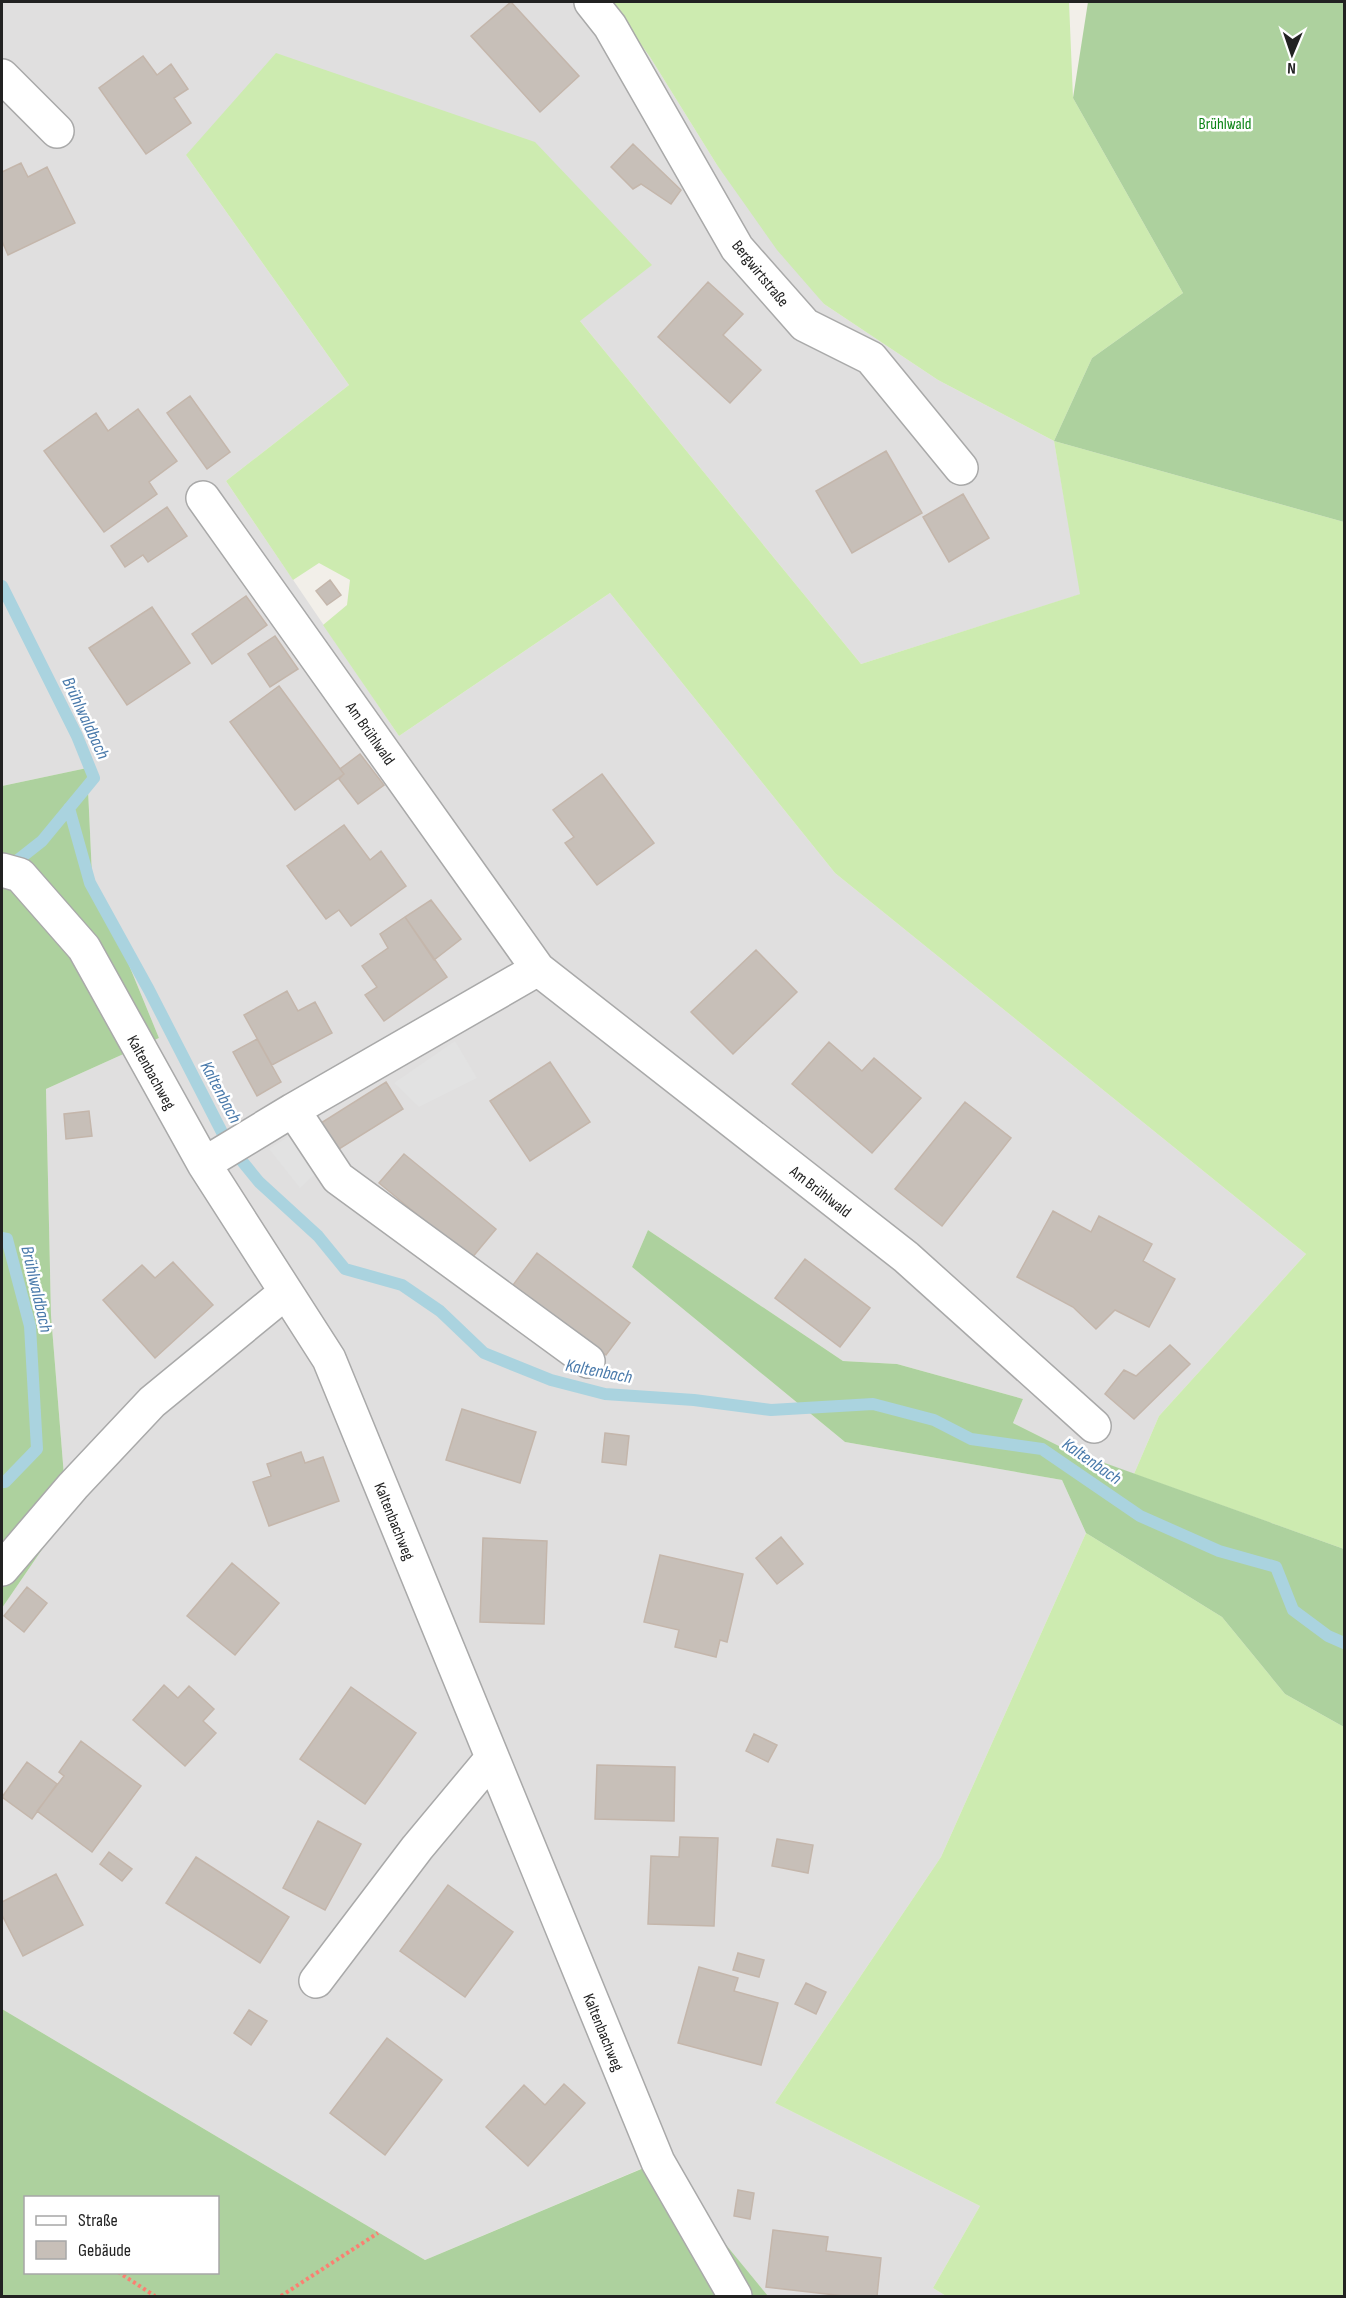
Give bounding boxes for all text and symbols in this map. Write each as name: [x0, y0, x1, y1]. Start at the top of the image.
north arrow: [1262, 24, 1322, 84]
text: N: [1287, 58, 1296, 77]
park label: Brühlwald: [1199, 115, 1251, 134]
street label: Bergwirtstraße: [727, 237, 792, 311]
water label: Brühlwaldbach: [57, 674, 114, 763]
street label: Am Brühlwald: [341, 698, 398, 769]
street label: Kaltenbachweg: [122, 1032, 179, 1113]
water label: Kaltenbach: [196, 1058, 246, 1127]
street label: Am Brühlwald: [785, 1162, 855, 1222]
water label: Brühlwaldbach: [16, 1244, 57, 1335]
water label: Kaltenbach: [564, 1355, 634, 1388]
water label: Kaltenbach: [1058, 1434, 1126, 1490]
street label: Kaltenbachweg: [369, 1480, 418, 1563]
street label: Kaltenbachweg: [578, 1991, 627, 2074]
legend: [24, 2196, 219, 2274]
text: Straße: [78, 2210, 118, 2231]
text: Gebäude: [78, 2240, 131, 2261]

